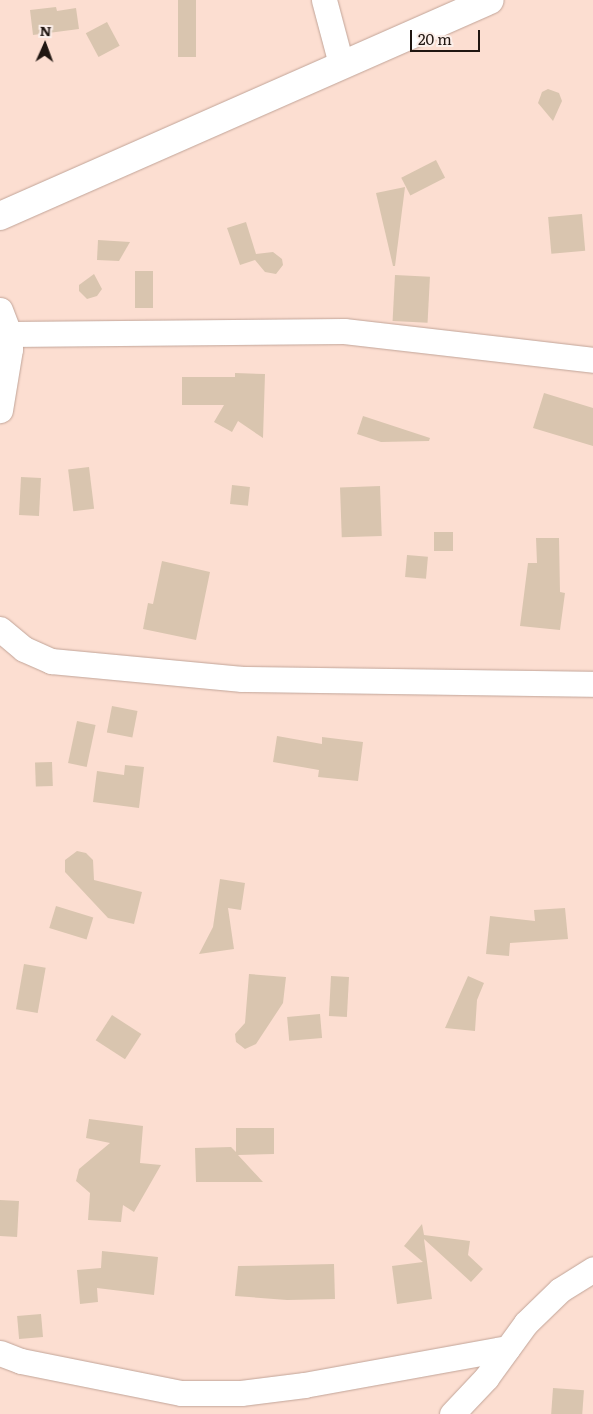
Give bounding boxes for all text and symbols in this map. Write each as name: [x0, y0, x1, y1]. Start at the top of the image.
north arrow: [20, 20, 70, 70]
text: N: [39, 20, 52, 40]
scale bar: [413, 20, 483, 52]
text: 20 m: [418, 27, 452, 50]

